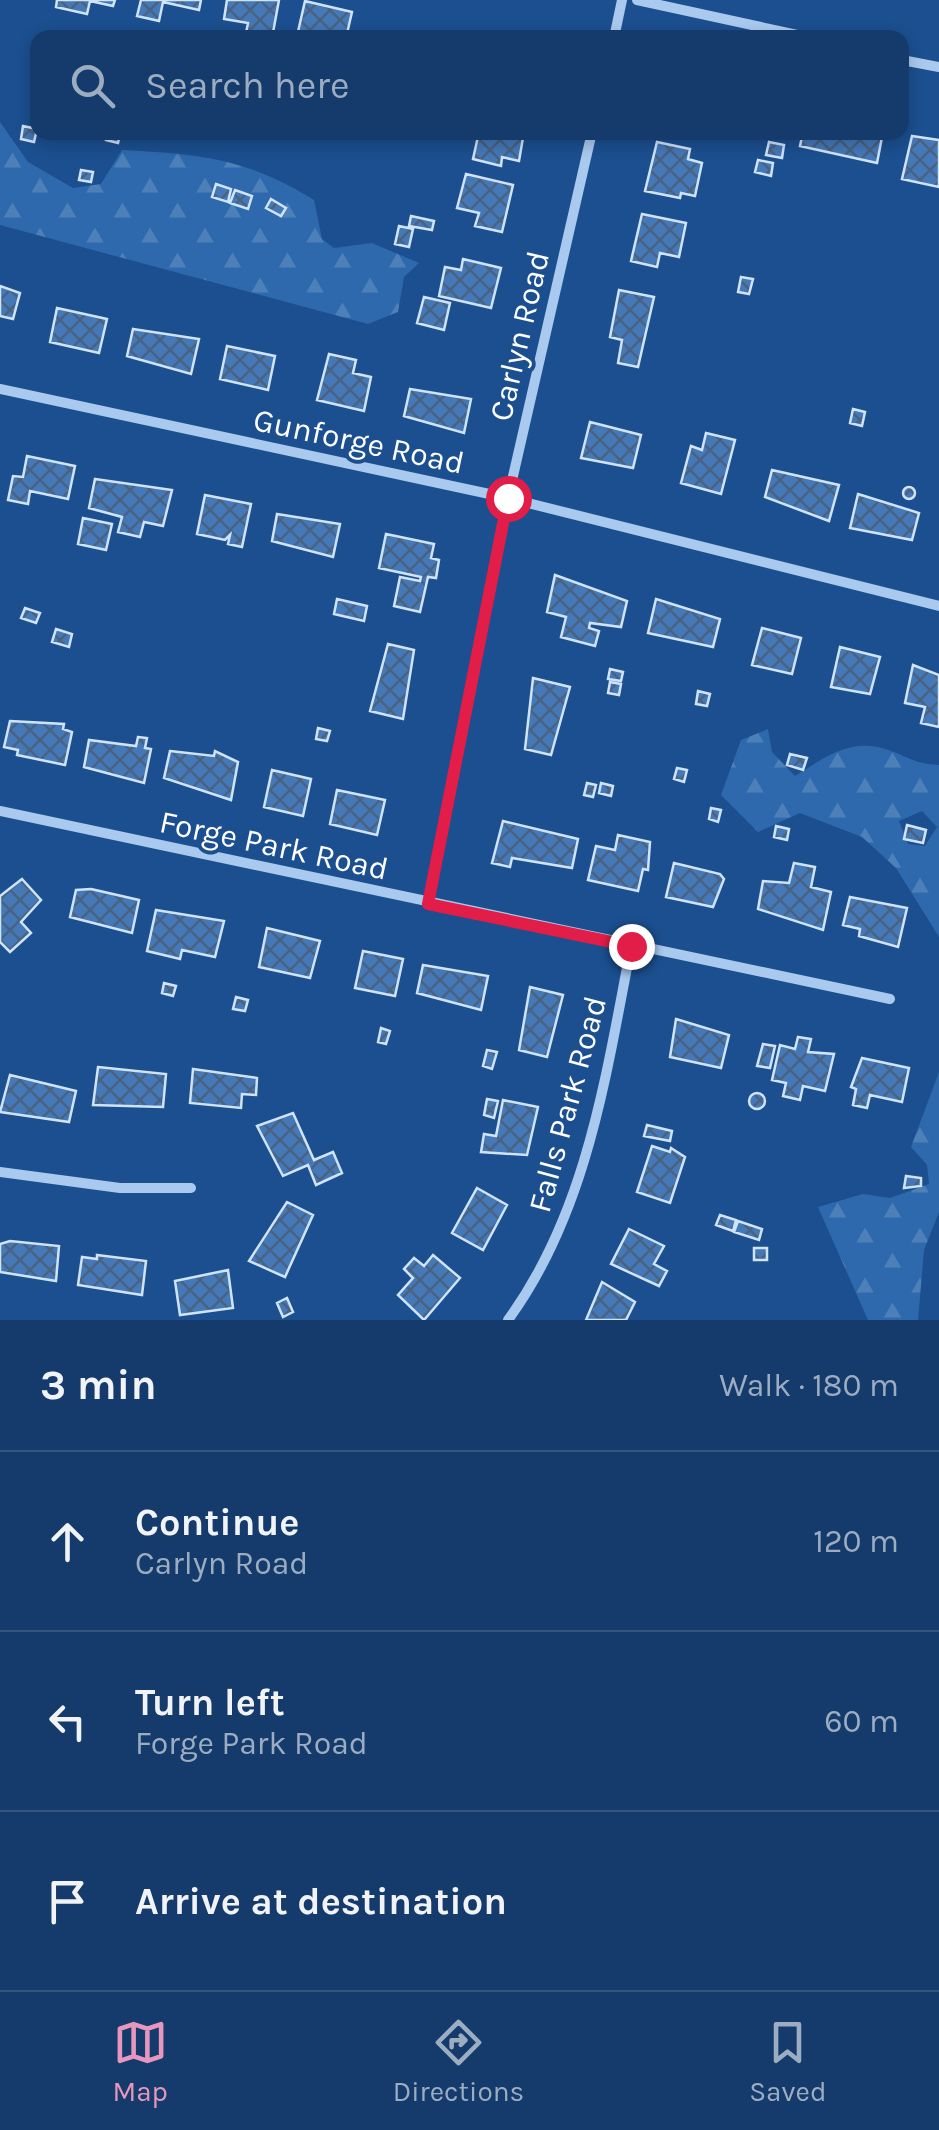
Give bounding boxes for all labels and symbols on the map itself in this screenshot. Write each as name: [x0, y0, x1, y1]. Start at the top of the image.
street label: Carlyn Road: [482, 248, 557, 425]
street label: Gunforge Road: [250, 401, 468, 482]
route start: [486, 476, 532, 522]
street label: Forge Park Road: [156, 803, 392, 888]
route end: [609, 924, 655, 970]
street label: Falls Park Road: [521, 992, 614, 1216]

